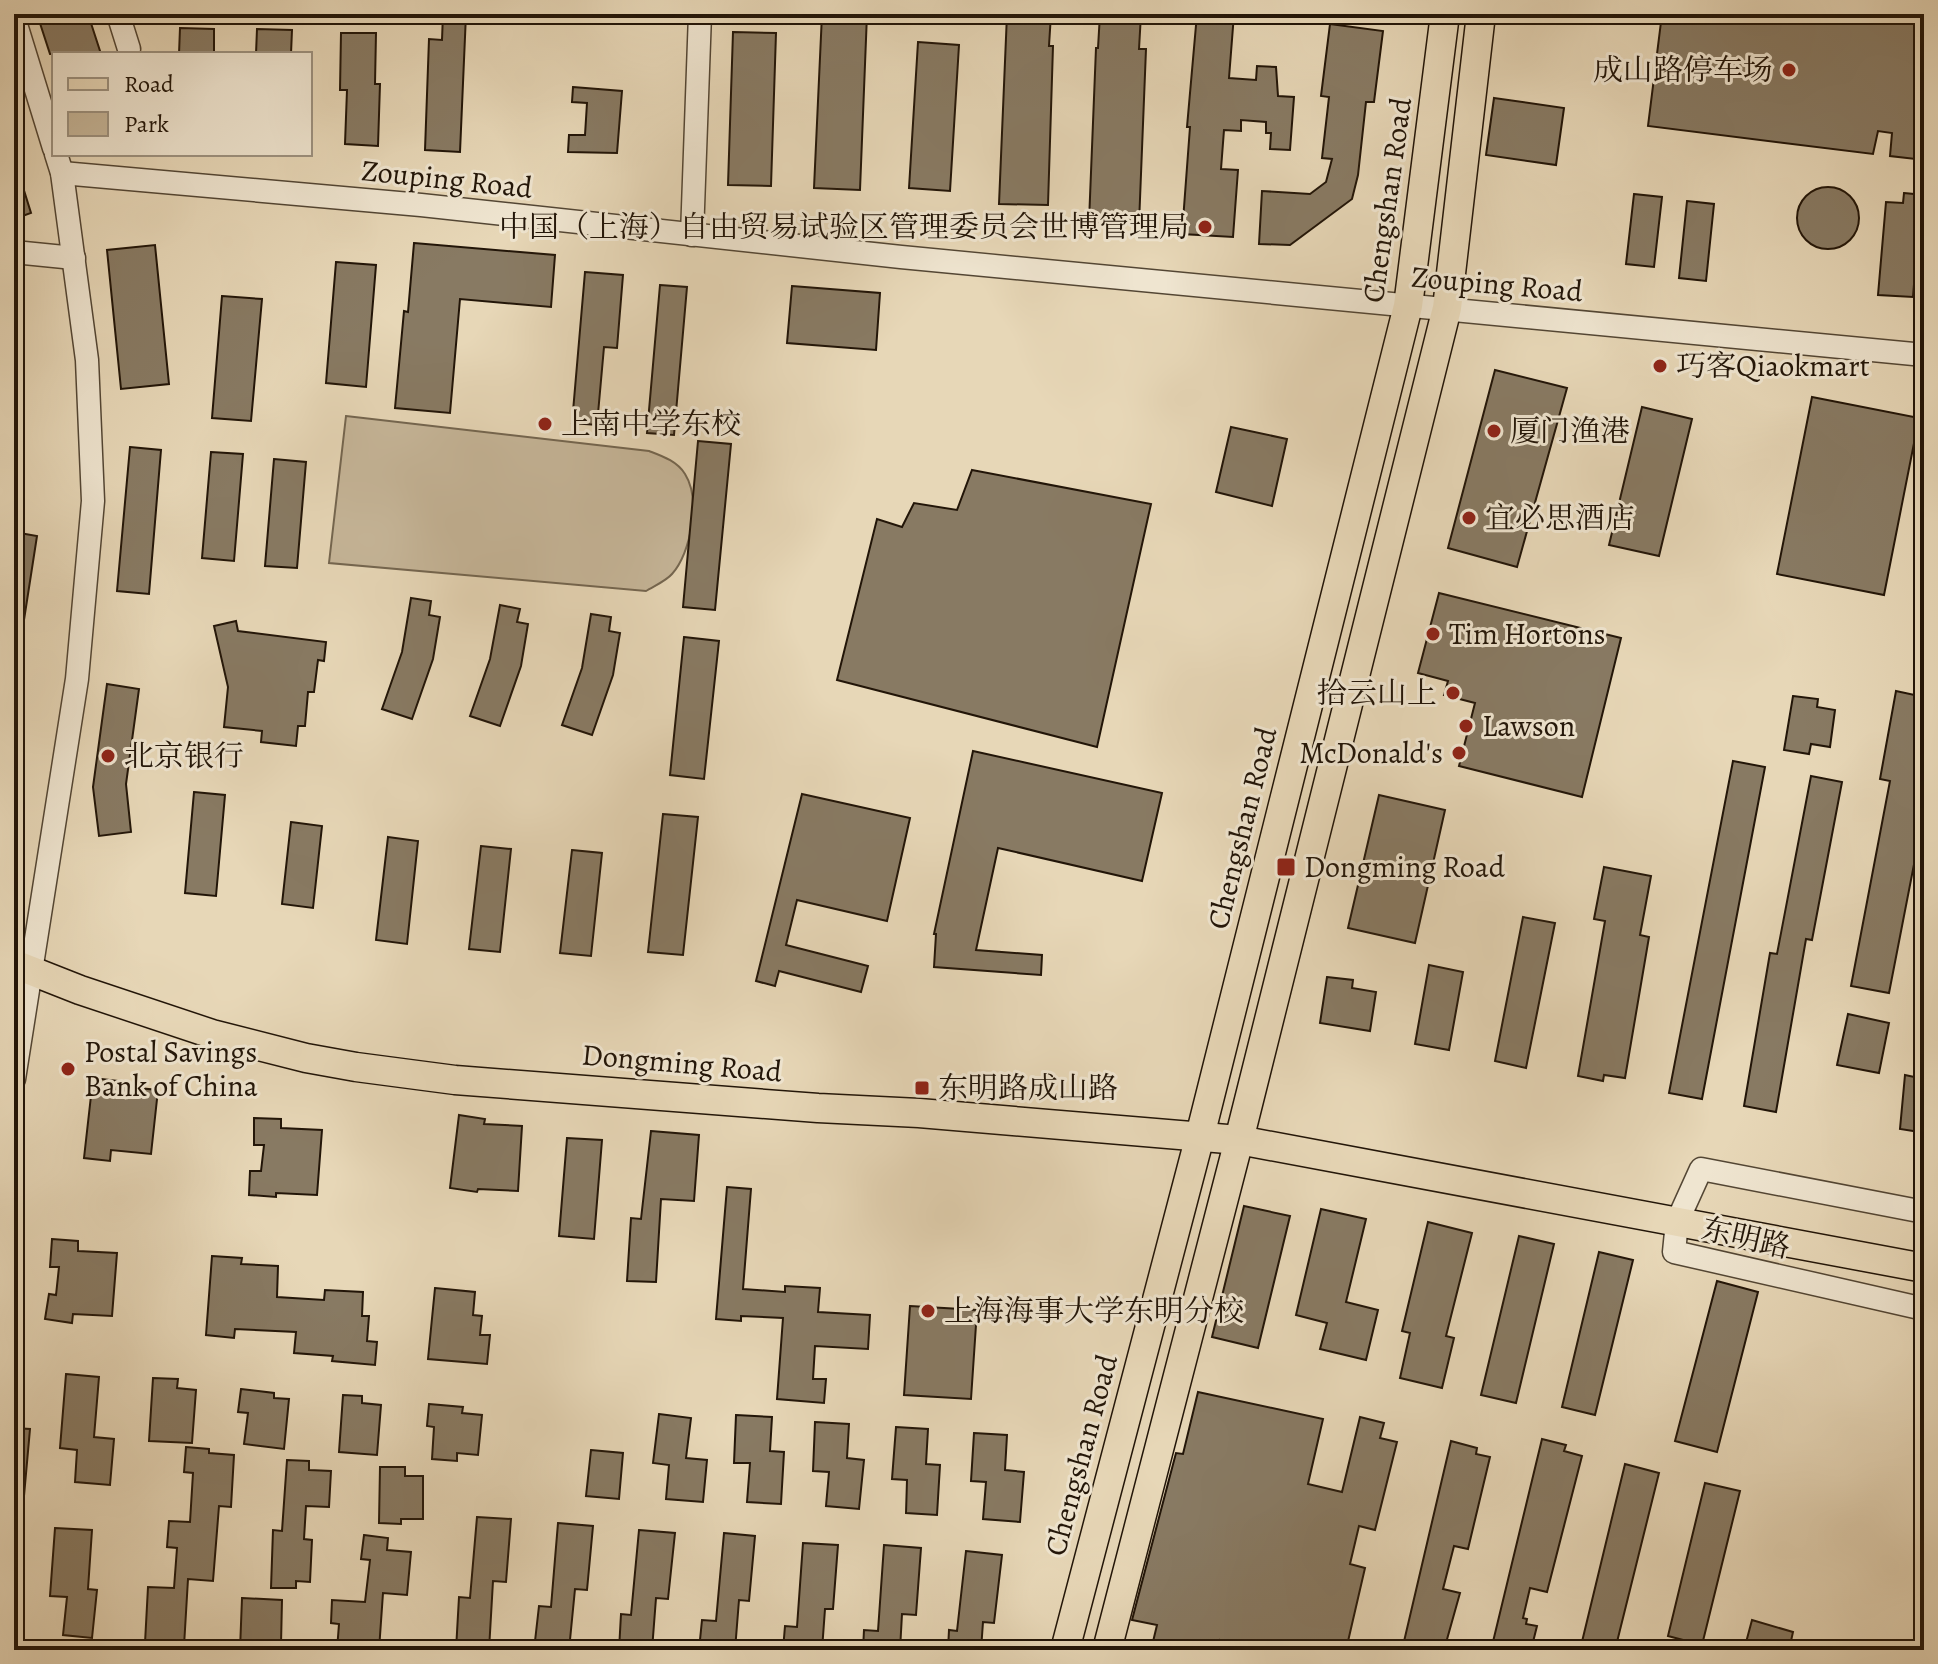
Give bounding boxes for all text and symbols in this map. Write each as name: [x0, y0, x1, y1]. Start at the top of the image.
place label: 成山路停车场: [1593, 50, 1773, 90]
legend: [52, 52, 312, 156]
marker: 成山路停车场: [1780, 61, 1798, 79]
text: Road: [124, 68, 174, 100]
street label: Chengshan Road: [1353, 94, 1421, 305]
text: Park: [124, 108, 169, 140]
street label: Zouping Road: [359, 150, 535, 208]
place label: 中国（上海）自由贸易试验区管理委员会世博管理局: [499, 207, 1189, 247]
marker: 中国（上海）自由贸易试验区管理委员会世博管理局: [1196, 218, 1214, 236]
street label: Zouping Road: [1410, 257, 1585, 311]
place label: 巧客Qiaokmart: [1676, 346, 1870, 386]
marker: 巧客Qiaokmart: [1651, 357, 1669, 375]
place label: 上南中学东校: [561, 404, 741, 444]
place label: 厦门渔港: [1510, 411, 1630, 451]
marker: 上南中学东校: [536, 415, 554, 433]
marker: 厦门渔港: [1485, 422, 1503, 440]
place label: 宜必思酒店: [1485, 498, 1635, 538]
marker: 宜必思酒店: [1460, 509, 1478, 527]
place label: Tim Hortons: [1449, 614, 1606, 654]
marker: Tim Hortons: [1424, 625, 1442, 643]
place label: 拾云山上: [1317, 673, 1437, 713]
marker: 拾云山上: [1444, 684, 1462, 702]
place label: Lawson: [1482, 706, 1575, 746]
marker: Lawson: [1457, 717, 1475, 735]
street label: Chengshan Road: [1198, 722, 1287, 933]
place label: McDonald's: [1299, 733, 1443, 773]
place label: 北京银行: [124, 736, 244, 776]
marker: McDonald's: [1450, 744, 1468, 762]
marker: 北京银行: [99, 747, 117, 765]
place label: Dongming Road: [1304, 847, 1506, 887]
marker: Dongming Road: [1275, 856, 1297, 878]
place label: Postal Savings Bank of China: [84, 1032, 258, 1106]
street label: Dongming Road: [580, 1034, 785, 1092]
marker: Postal Savings Bank of China: [59, 1060, 77, 1078]
place label: 东明路成山路: [938, 1068, 1118, 1108]
marker: 东明路成山路: [913, 1079, 931, 1097]
street label: 东明路: [1698, 1208, 1794, 1268]
place label: 上海海事大学东明分校: [944, 1291, 1244, 1331]
marker: 上海海事大学东明分校: [919, 1302, 937, 1320]
street label: Chengshan Road: [1035, 1349, 1127, 1560]

